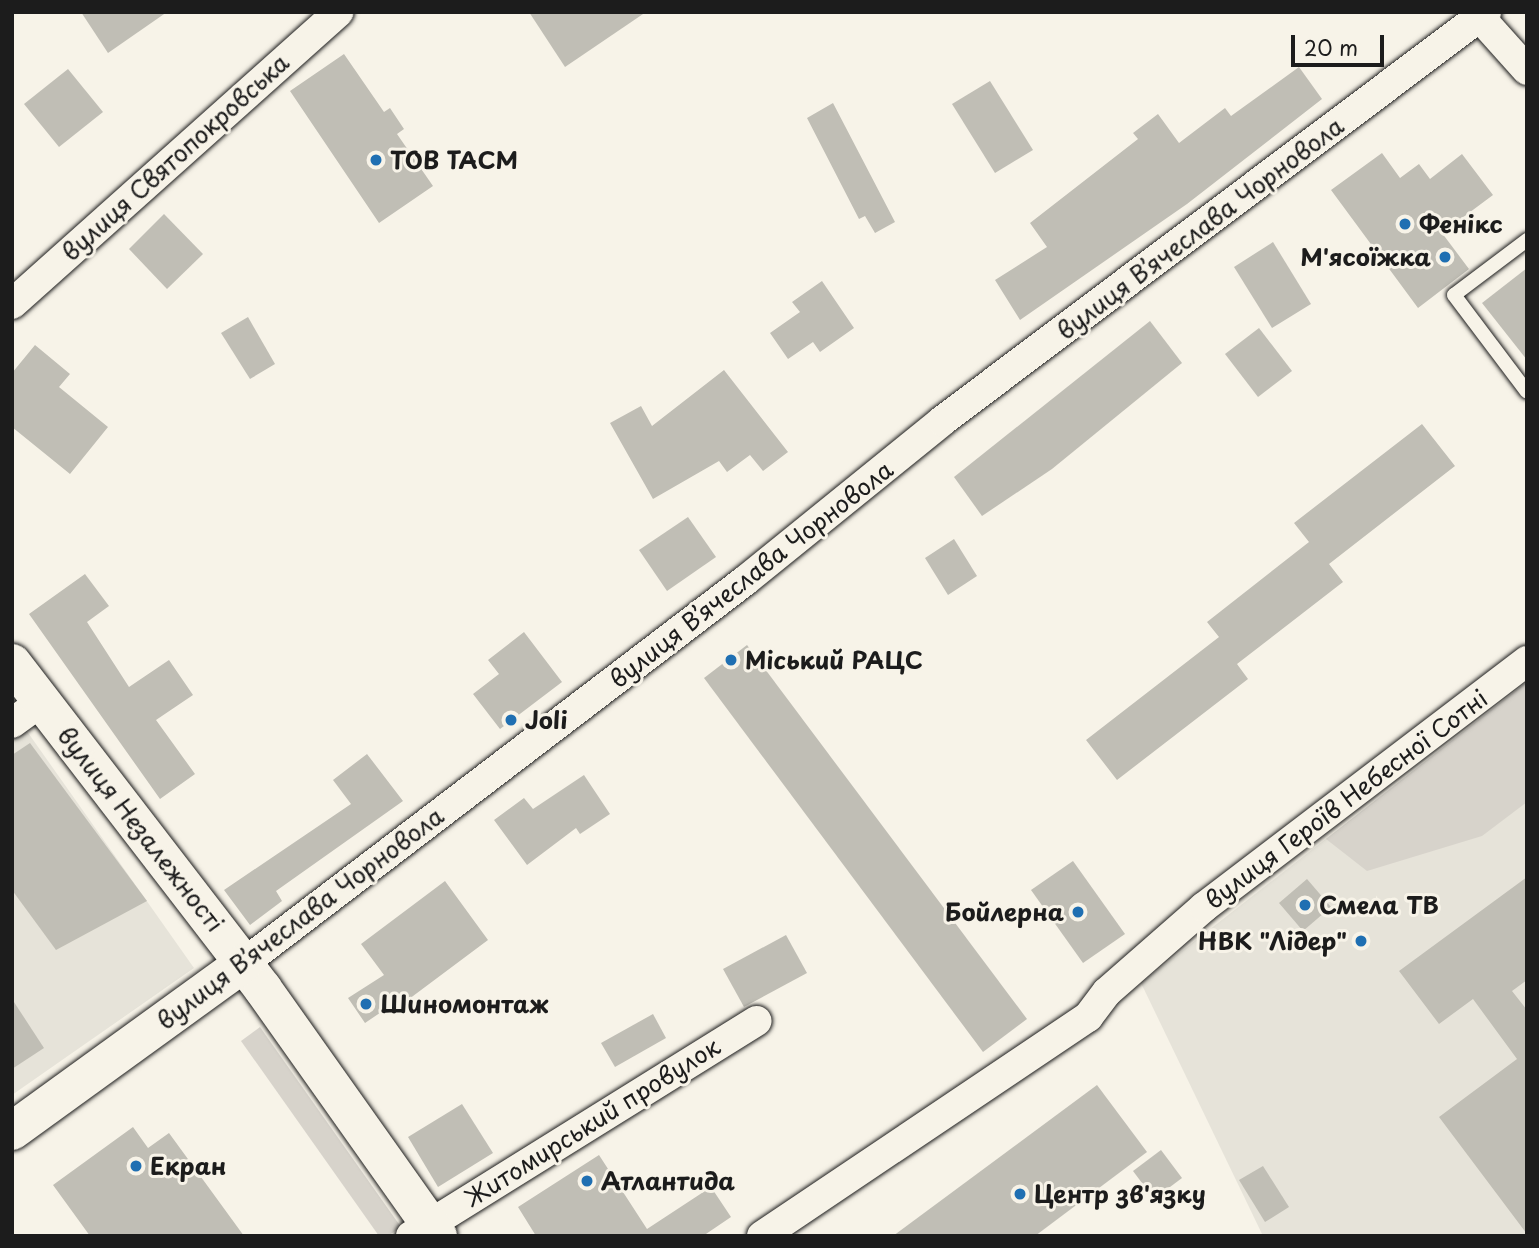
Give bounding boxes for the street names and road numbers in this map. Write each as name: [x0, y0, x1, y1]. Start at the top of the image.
street label: вулиця Святопокровська: [55, 47, 295, 267]
street label: вулиця Вʼячеслава Чорновола: [1051, 111, 1349, 345]
street label: вулиця Вʼячеслава Чорновола: [603, 454, 899, 694]
street label: вулиця Героїв Небесної Сотні: [1199, 683, 1493, 915]
street label: вулиця Незалежності: [52, 721, 230, 937]
street label: вулиця Вʼячеслава Чорновола: [151, 801, 449, 1035]
street label: Житомирський провулок: [459, 1032, 725, 1212]

